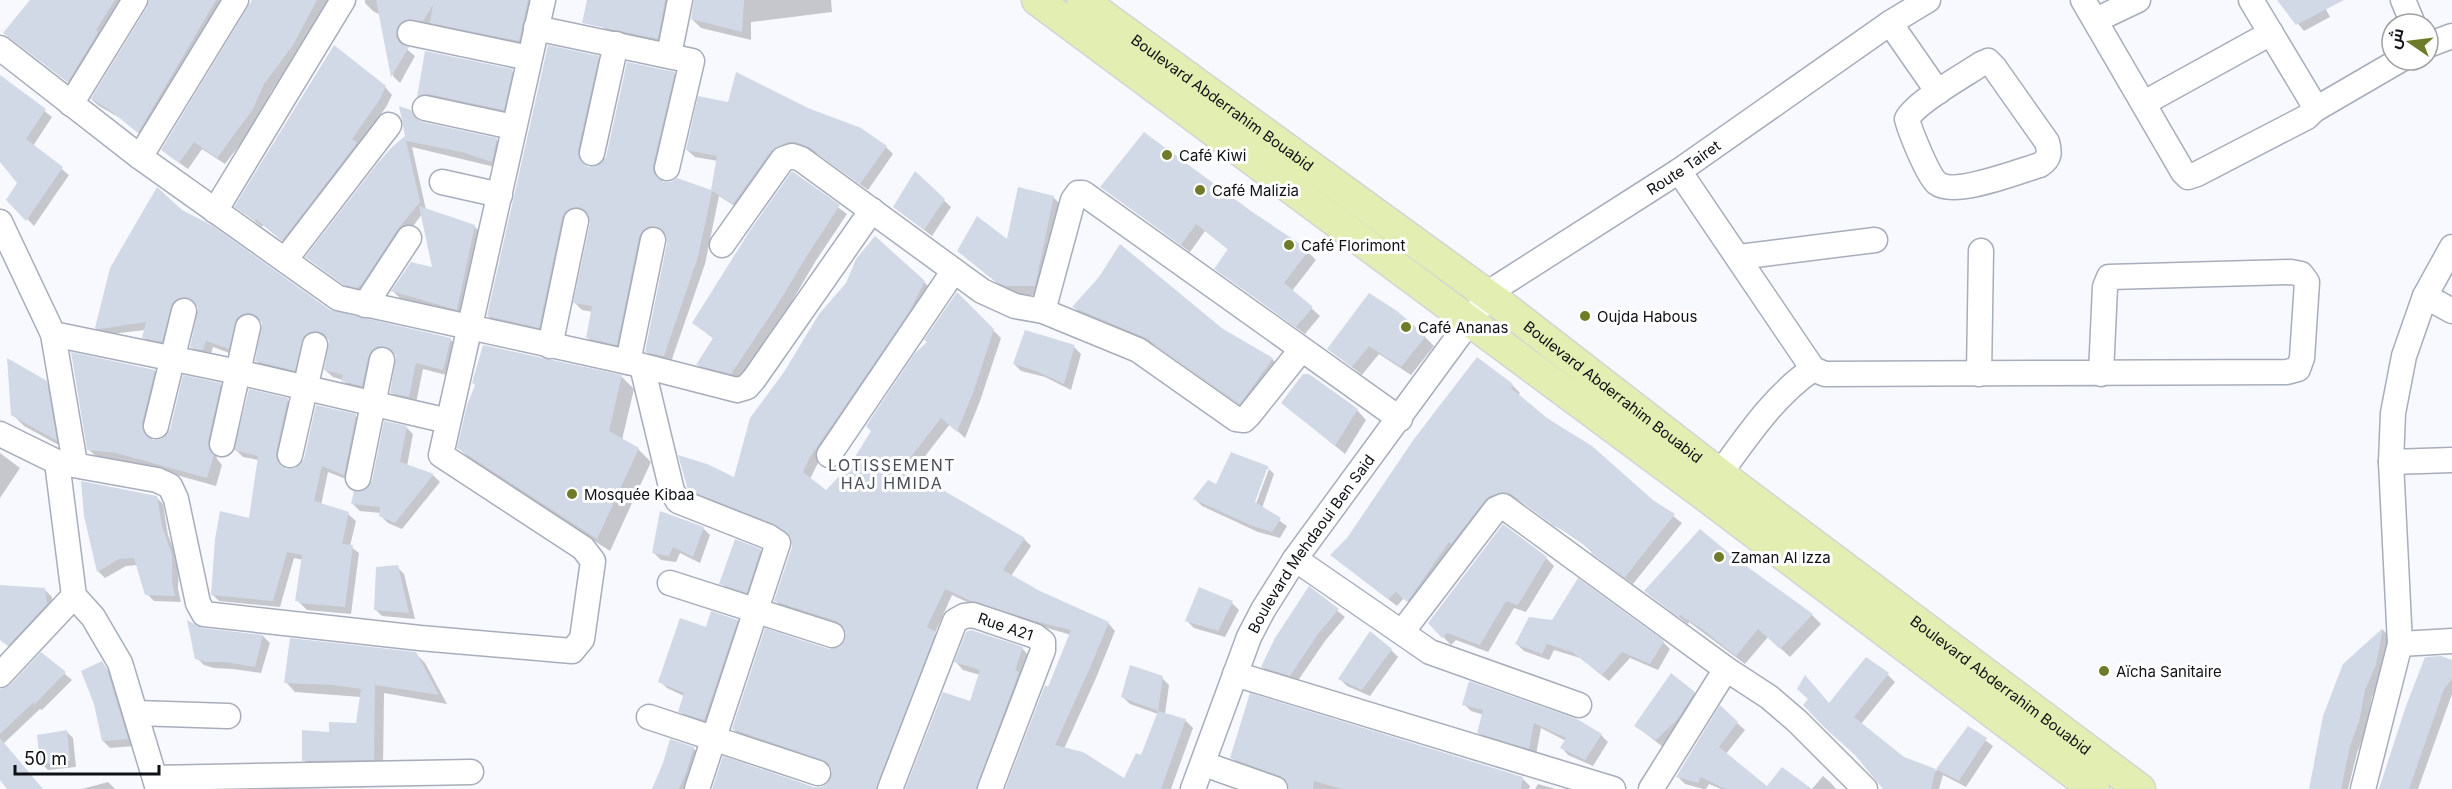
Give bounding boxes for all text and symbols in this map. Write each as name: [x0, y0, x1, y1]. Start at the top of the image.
north arrow: [2380, 12, 2440, 72]
text: ش: [2383, 26, 2408, 51]
street label: Boulevard Abderrahim Bouabid: [1128, 30, 1318, 175]
street label: Route Tairet: [1643, 136, 1724, 199]
place label: Café Kiwi: [1179, 146, 1246, 165]
marker: Café Kiwi: [1160, 148, 1174, 162]
place label: Café Malizia: [1212, 181, 1299, 200]
marker: Café Malizia: [1193, 183, 1207, 197]
place label: Café Florimont: [1301, 236, 1405, 255]
marker: Café Florimont: [1282, 238, 1296, 252]
place label: Oujda Habous: [1597, 307, 1697, 326]
marker: Oujda Habous: [1578, 309, 1592, 323]
street label: Boulevard Abderrahim Bouabid: [1520, 316, 1706, 467]
place label: Café Ananas: [1418, 318, 1508, 337]
marker: Café Ananas: [1399, 320, 1413, 334]
street label: Boulevard Mehdaoui Ben Said: [1243, 450, 1378, 636]
district label: LOTISSEMENT HAJ HMIDA: [828, 455, 956, 493]
place label: Mosquée Kibaa: [584, 485, 694, 504]
marker: Mosquée Kibaa: [565, 487, 579, 501]
place label: Zaman Al Izza: [1731, 548, 1831, 567]
marker: Zaman Al Izza: [1712, 550, 1726, 564]
street label: Rue A21: [976, 608, 1036, 644]
street label: Boulevard Abderrahim Bouabid: [1907, 611, 2095, 759]
place label: Aïcha Sanitaire: [2116, 662, 2222, 681]
marker: Aïcha Sanitaire: [2097, 664, 2111, 678]
scale bar: [15, 738, 159, 776]
text: 50 m: [24, 748, 67, 769]

